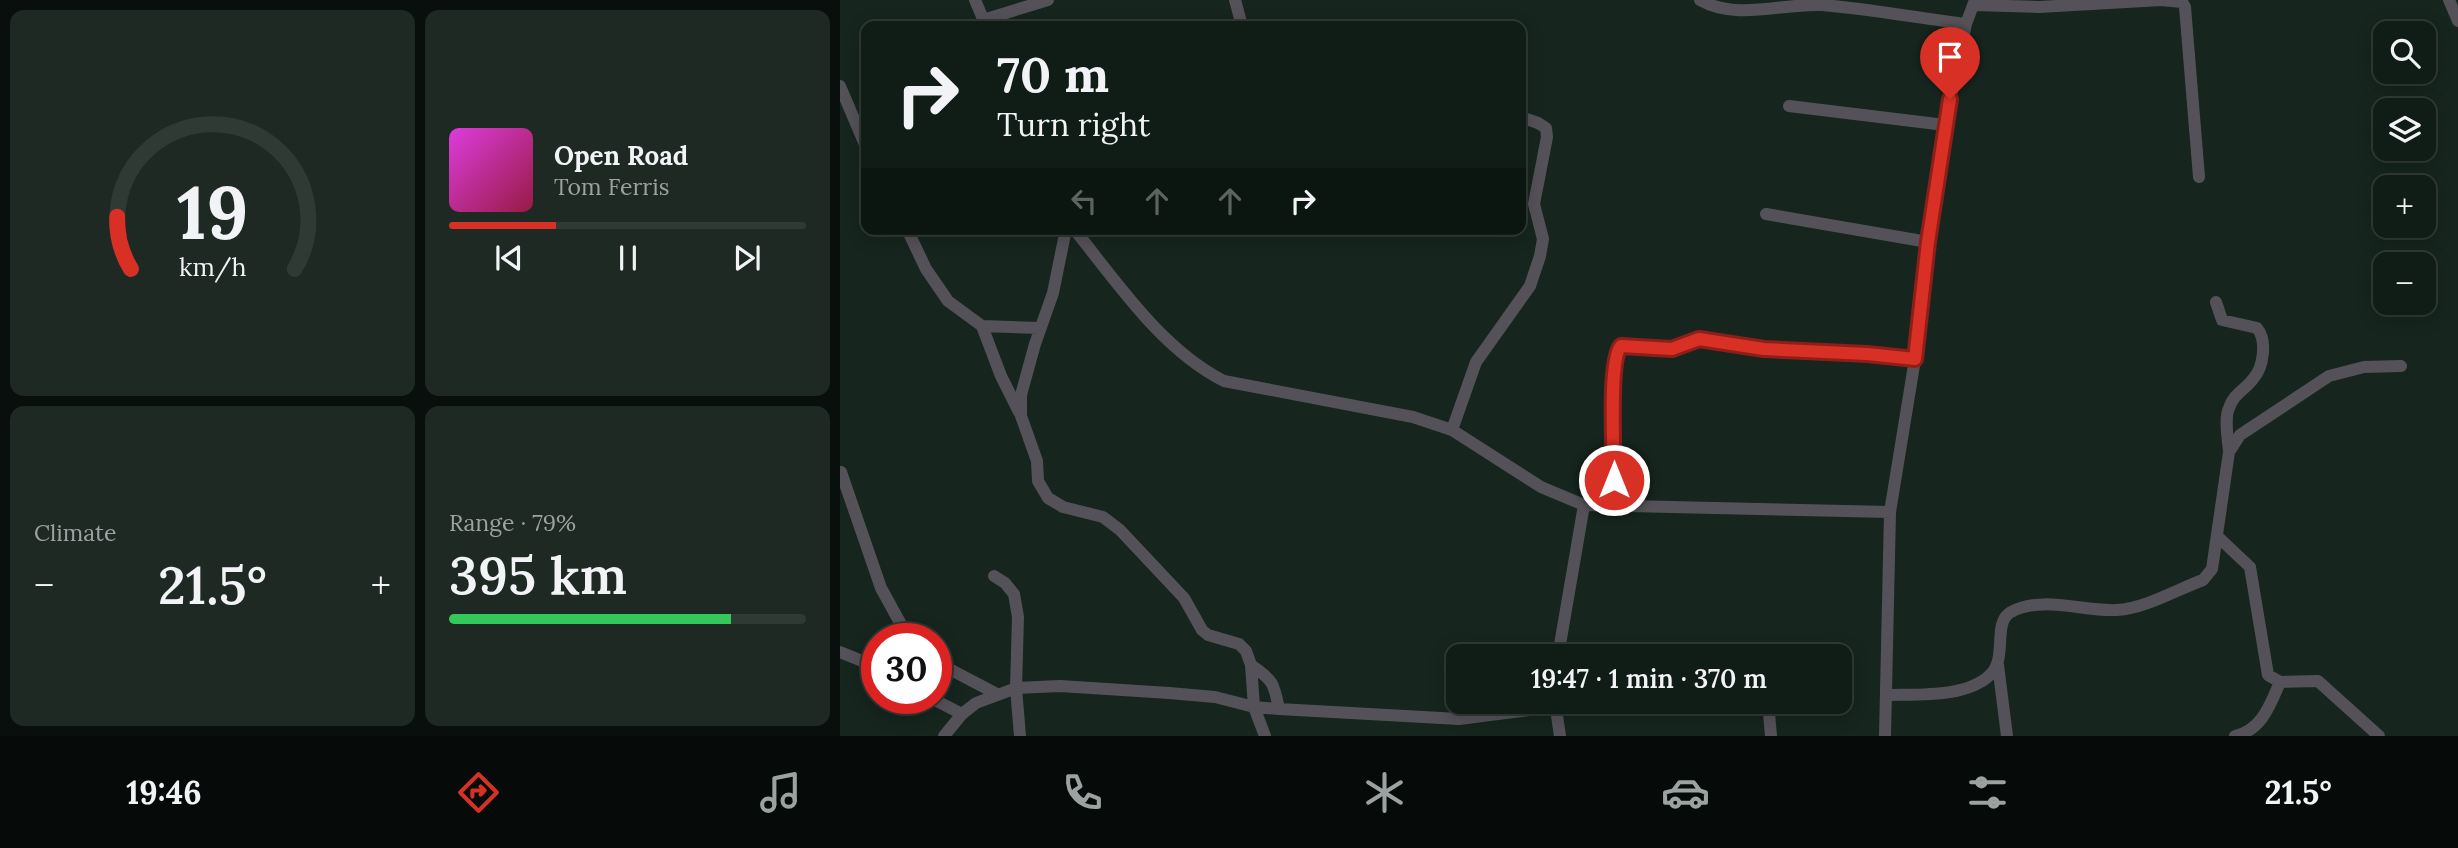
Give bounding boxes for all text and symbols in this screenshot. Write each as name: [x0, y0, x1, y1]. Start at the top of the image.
map controls: [2373, 21, 2436, 315]
button: search: [2373, 21, 2436, 84]
pin: [1920, 27, 1980, 99]
icon: arrive: [1931, 38, 1969, 76]
text: 70 m: [997, 43, 1109, 105]
icon: right: [882, 49, 973, 140]
button: layers: [2373, 98, 2436, 161]
text: Turn right: [997, 104, 1150, 145]
text: Open Road: [554, 139, 688, 172]
text: 19: [177, 166, 248, 259]
text: Tom Ferris: [554, 172, 669, 201]
button: +: [2373, 175, 2436, 238]
icon: left: [1065, 182, 1103, 220]
icon: ahead: [1138, 182, 1176, 220]
icon: ahead: [1211, 182, 1249, 220]
icon: right: [1284, 182, 1322, 220]
icon: previous: [490, 239, 528, 277]
icon: pause: [609, 239, 647, 277]
icon: next: [728, 239, 766, 277]
text: km/h: [179, 251, 246, 283]
button: −: [2373, 252, 2436, 315]
position arrow: [1577, 443, 1651, 517]
text: Range · 79%: [449, 508, 576, 537]
text: Climate: [34, 518, 116, 547]
text: 395 km: [449, 542, 627, 608]
text: 21.5°: [158, 552, 267, 618]
text: −: [34, 561, 54, 609]
text: +: [371, 561, 391, 609]
speed limit sign: 30: [861, 623, 952, 714]
text: 19:47 · 1 min · 370 m: [1531, 662, 1767, 695]
icon: directions: [454, 768, 503, 817]
icon: music: [756, 768, 805, 817]
icon: phone: [1058, 768, 1107, 817]
icon: climate: [1360, 768, 1409, 817]
icon: car: [1661, 768, 1710, 817]
icon: filters: [1963, 768, 2012, 817]
text: 19:46: [126, 772, 202, 813]
text: 21.5°: [2265, 772, 2332, 813]

